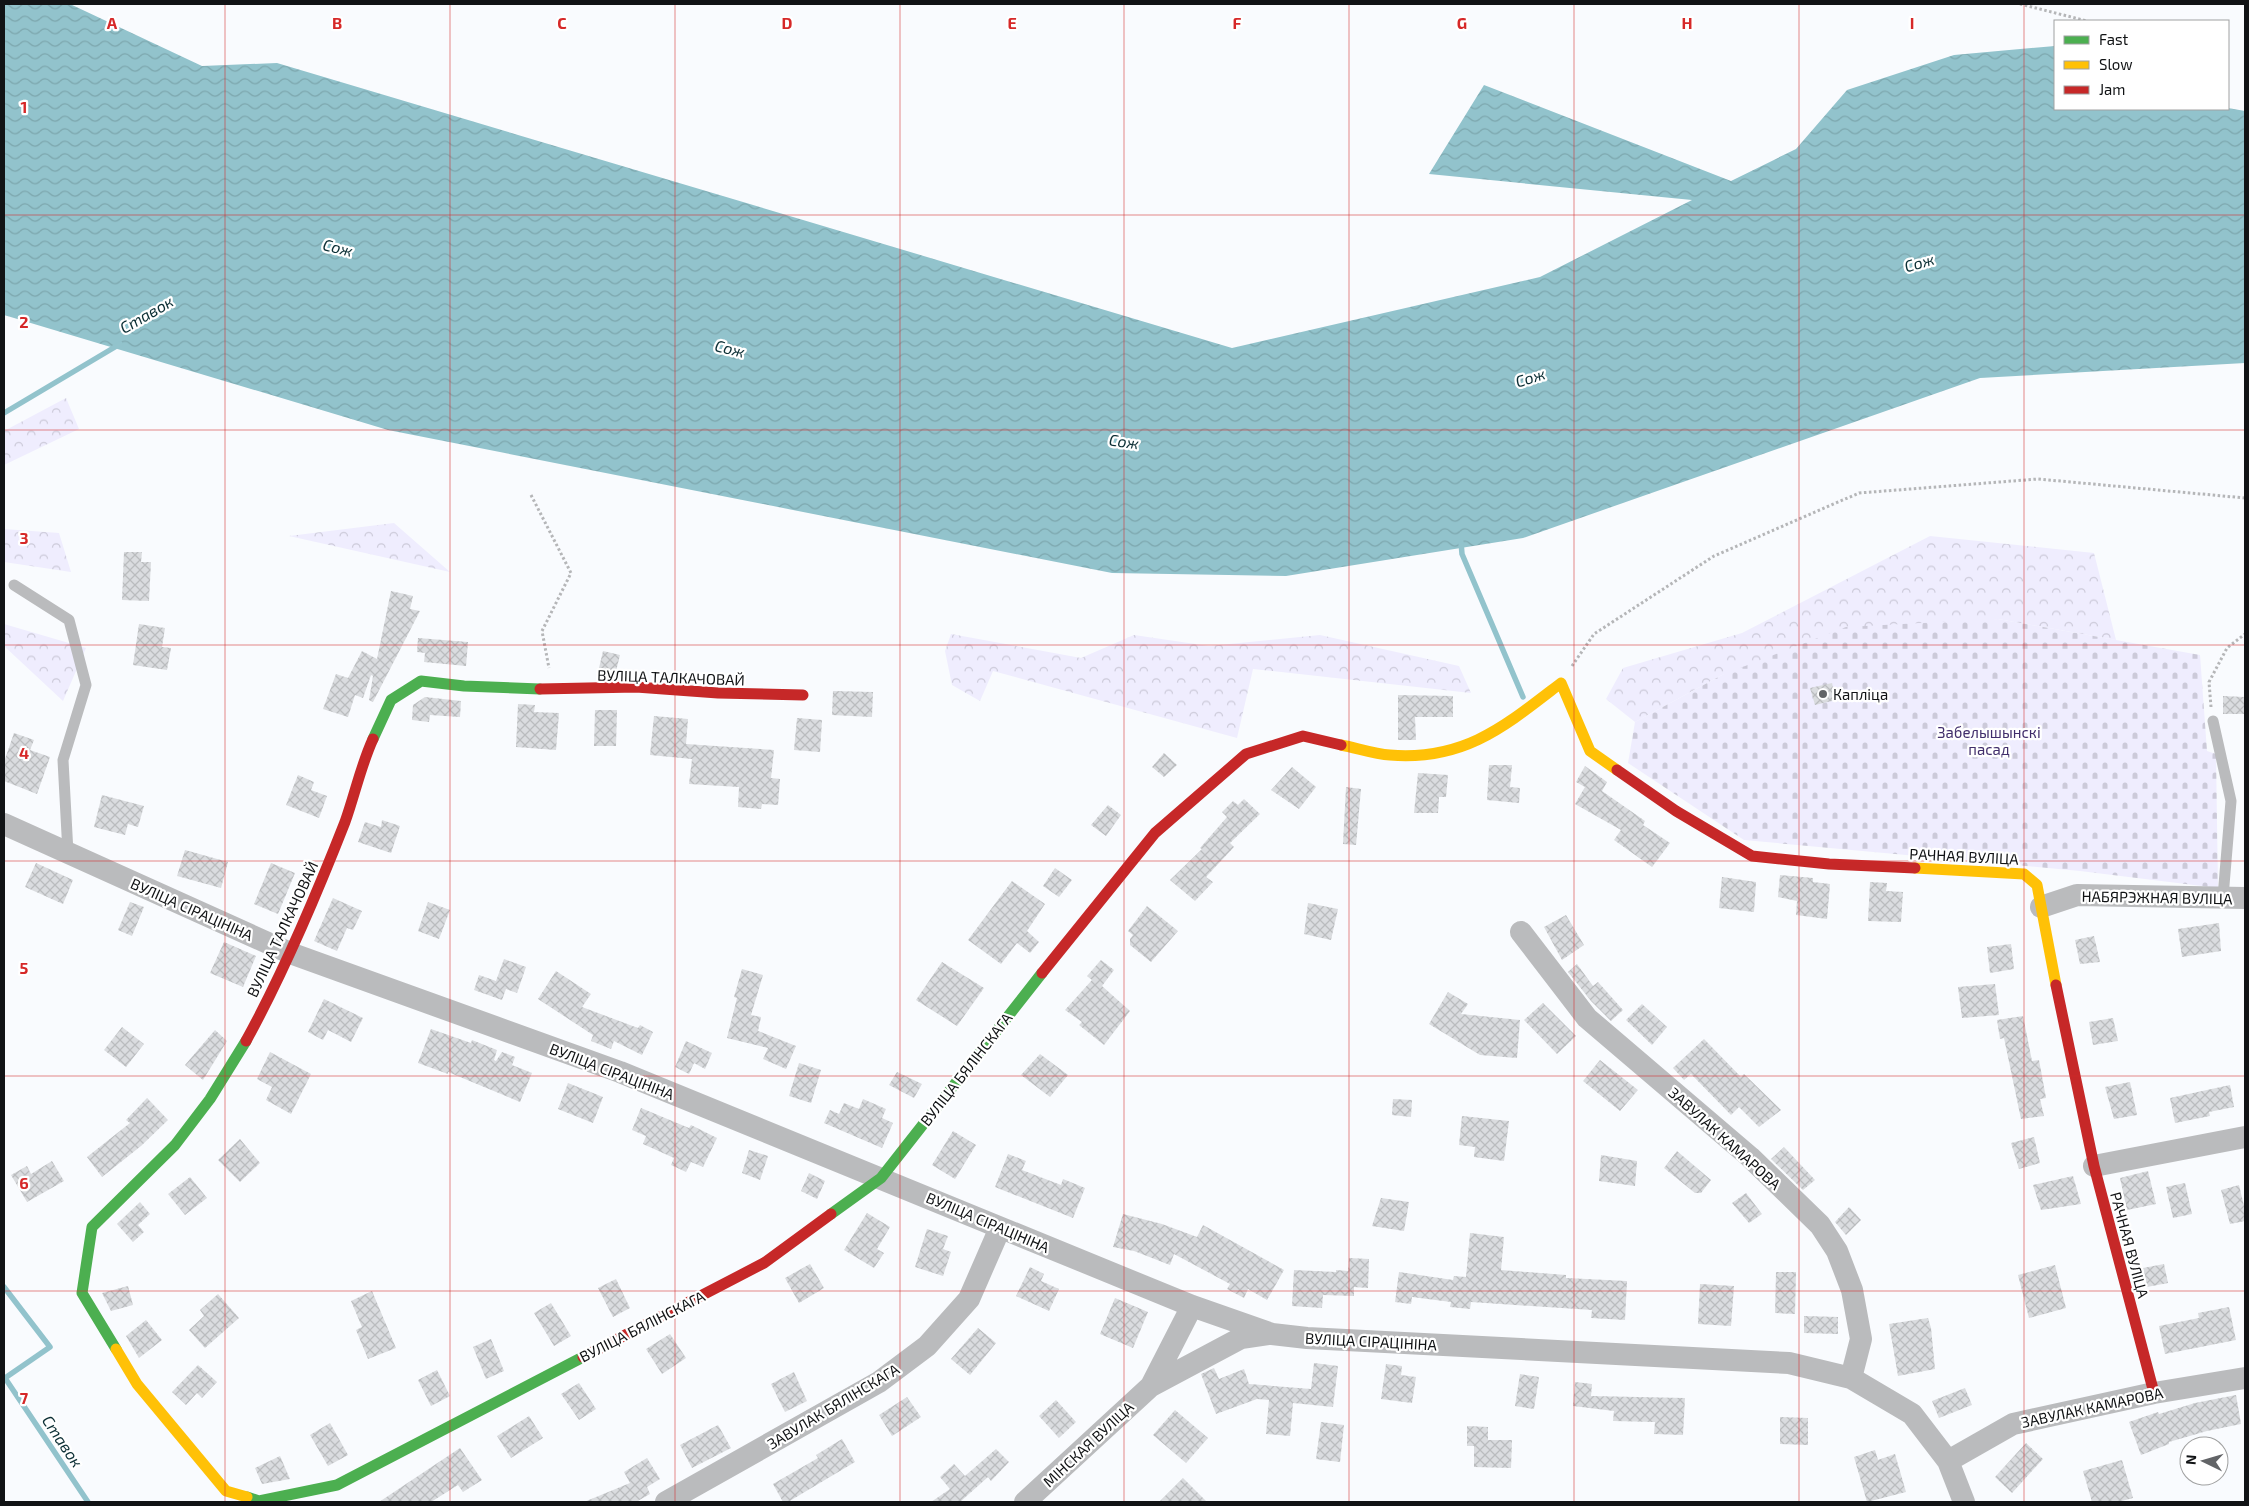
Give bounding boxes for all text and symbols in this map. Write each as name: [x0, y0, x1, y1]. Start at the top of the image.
text: A: [107, 13, 118, 32]
text: B: [332, 13, 342, 32]
text: C: [557, 13, 567, 32]
text: D: [782, 13, 793, 32]
text: E: [1007, 13, 1017, 32]
text: F: [1233, 13, 1242, 32]
text: G: [1457, 13, 1467, 32]
text: H: [1681, 13, 1693, 32]
text: I: [1910, 13, 1914, 32]
legend: [2054, 20, 2229, 110]
text: Fast: [2099, 30, 2129, 48]
text: Slow: [2099, 55, 2133, 73]
text: Jam: [2099, 80, 2125, 98]
text: 1: [21, 97, 27, 116]
water label: Сож: [321, 234, 355, 260]
water label: Сож: [1902, 249, 1936, 275]
water label: Ставок: [116, 291, 177, 337]
text: 2: [19, 312, 29, 331]
water label: Сож: [713, 335, 747, 361]
water label: Сож: [1513, 364, 1547, 390]
water label: Сож: [1108, 429, 1140, 453]
text: 3: [19, 528, 29, 547]
street label: ВУЛІЦА ТАЛКАЧОВАЙ: [597, 665, 745, 689]
place label: Капліца: [1833, 685, 1888, 703]
marker: Капліца: [1817, 688, 1829, 700]
park label: Забелышынскі пасад: [1937, 723, 2041, 758]
text: 4: [19, 743, 29, 762]
street label: РАЧНАЯ ВУЛІЦА: [1909, 844, 2020, 868]
street label: ВУЛІЦА ТАЛКАЧОВАЙ: [243, 858, 321, 1000]
street label: ВУЛІЦА СІРАЦІНІНА: [128, 874, 257, 944]
street label: НАБЯРЭЖНАЯ ВУЛІЦА: [2081, 887, 2233, 907]
text: 5: [20, 958, 29, 977]
street label: ВУЛІЦА БЯЛІНСКАГА: [916, 1008, 1016, 1129]
street label: ВУЛІЦА СІРАЦІНІНА: [547, 1039, 678, 1103]
street label: ЗАВУЛАК КАМАРОВА: [1665, 1083, 1785, 1193]
text: 6: [19, 1173, 29, 1192]
street label: ВУЛІЦА СІРАЦІНІНА: [924, 1188, 1053, 1256]
street label: РАЧНАЯ ВУЛІЦА: [2107, 1190, 2153, 1301]
street label: ВУЛІЦА БЯЛІНСКАГА: [576, 1286, 708, 1365]
street label: ВУЛІЦА СІРАЦІНІНА: [1305, 1329, 1438, 1353]
street label: ЗАВУЛАК БЯЛІНСКАГА: [764, 1359, 903, 1453]
street label: ЗАВУЛАК КАМАРОВА: [2019, 1383, 2165, 1431]
text: 7: [20, 1388, 29, 1407]
street label: МІНСКАЯ ВУЛІЦА: [1039, 1397, 1137, 1490]
water label: Ставок: [39, 1411, 88, 1471]
north arrow: [2179, 1436, 2229, 1486]
text: N: [2182, 1454, 2199, 1466]

